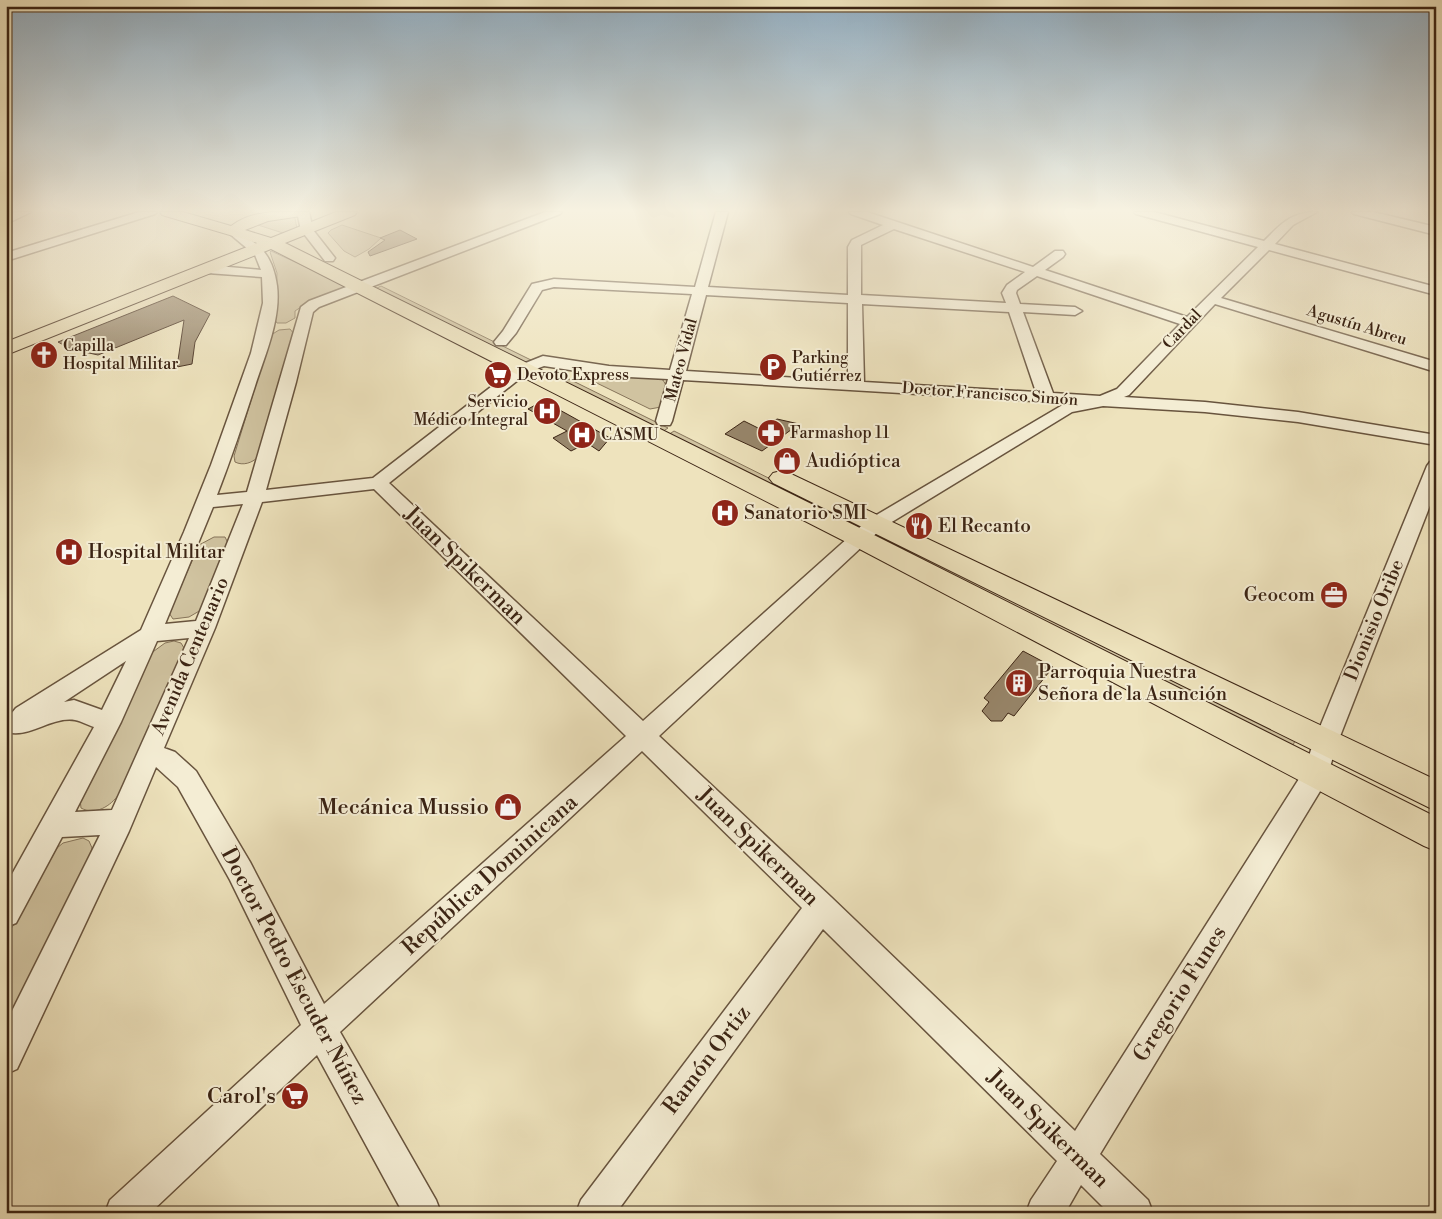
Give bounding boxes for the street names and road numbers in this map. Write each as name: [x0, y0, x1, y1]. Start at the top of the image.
street label: Agustín Abreu: [1304, 300, 1409, 350]
street label: Cardal: [1158, 305, 1206, 353]
street label: Mateo Vidal: [660, 316, 702, 404]
street label: Doctor Francisco Simón: [901, 378, 1079, 410]
street label: Juan Spikerman: [398, 500, 532, 631]
street label: Dionisio Oribe: [1339, 556, 1409, 684]
street label: Avenida Centenario: [145, 573, 234, 740]
street label: Juan Spikerman: [691, 781, 825, 912]
street label: República Dominicana: [396, 788, 584, 961]
street label: Doctor Pedro Escuder Núñez: [215, 843, 373, 1109]
street label: Gregorio Funes: [1127, 921, 1233, 1067]
street label: Ramón Ortiz: [657, 1000, 757, 1120]
street label: Juan Spikerman: [981, 1063, 1115, 1194]

